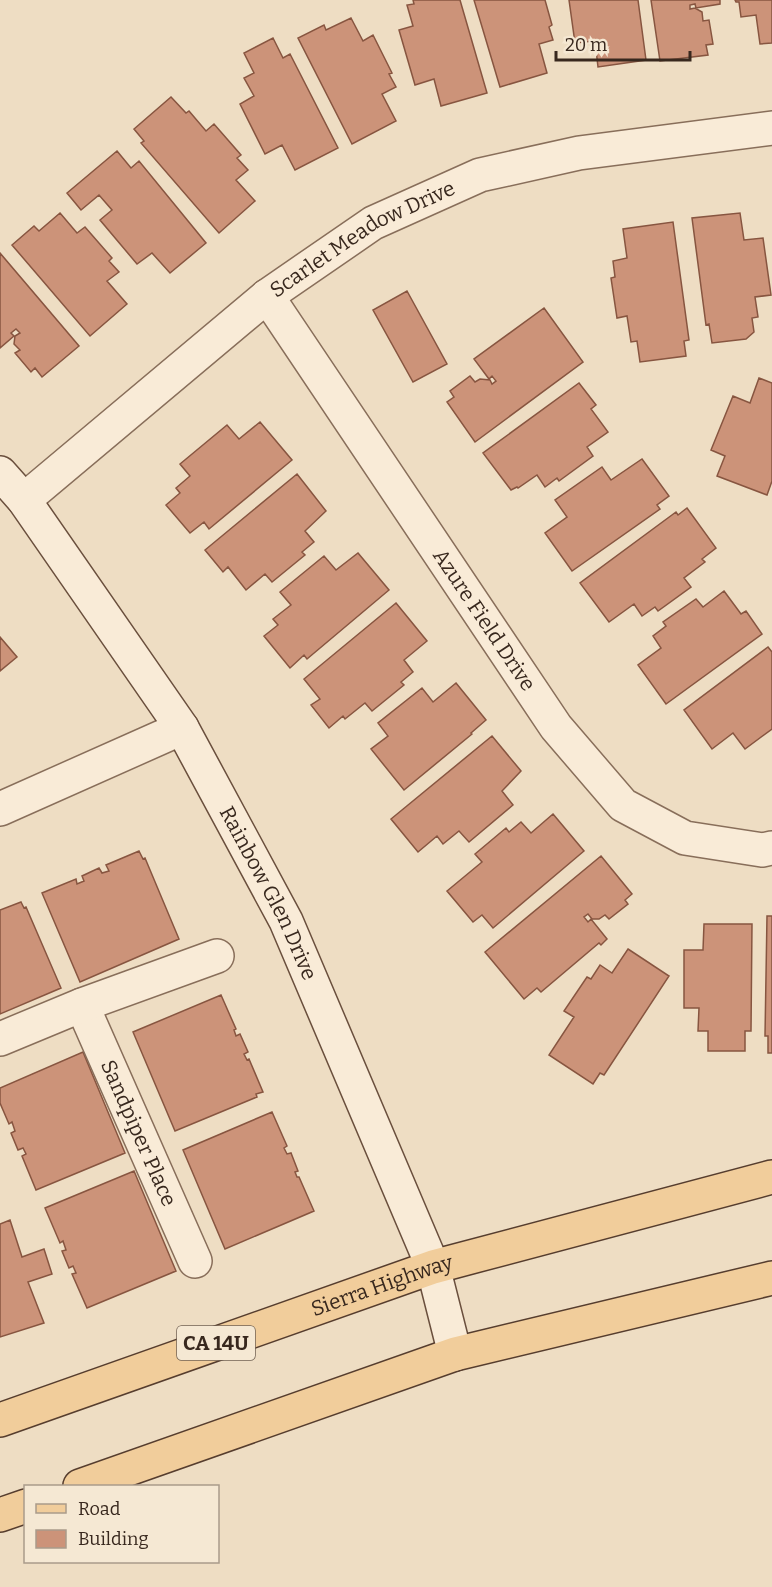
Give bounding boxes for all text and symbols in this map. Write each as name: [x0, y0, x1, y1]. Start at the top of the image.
scale bar: [556, 24, 690, 62]
text: 20 m: [565, 34, 607, 56]
street label: Scarlet Meadow Drive: [265, 175, 459, 303]
street label: Azure Field Drive: [427, 544, 541, 696]
street label: Rainbow Glen Drive: [214, 802, 323, 984]
street label: Sandpiper Place: [95, 1056, 182, 1210]
street label: Sierra Highway: [308, 1249, 456, 1322]
road number: CA 14U: [177, 1326, 255, 1360]
legend: [24, 1485, 219, 1563]
text: Road: [78, 1498, 121, 1520]
text: Building: [78, 1528, 149, 1550]

